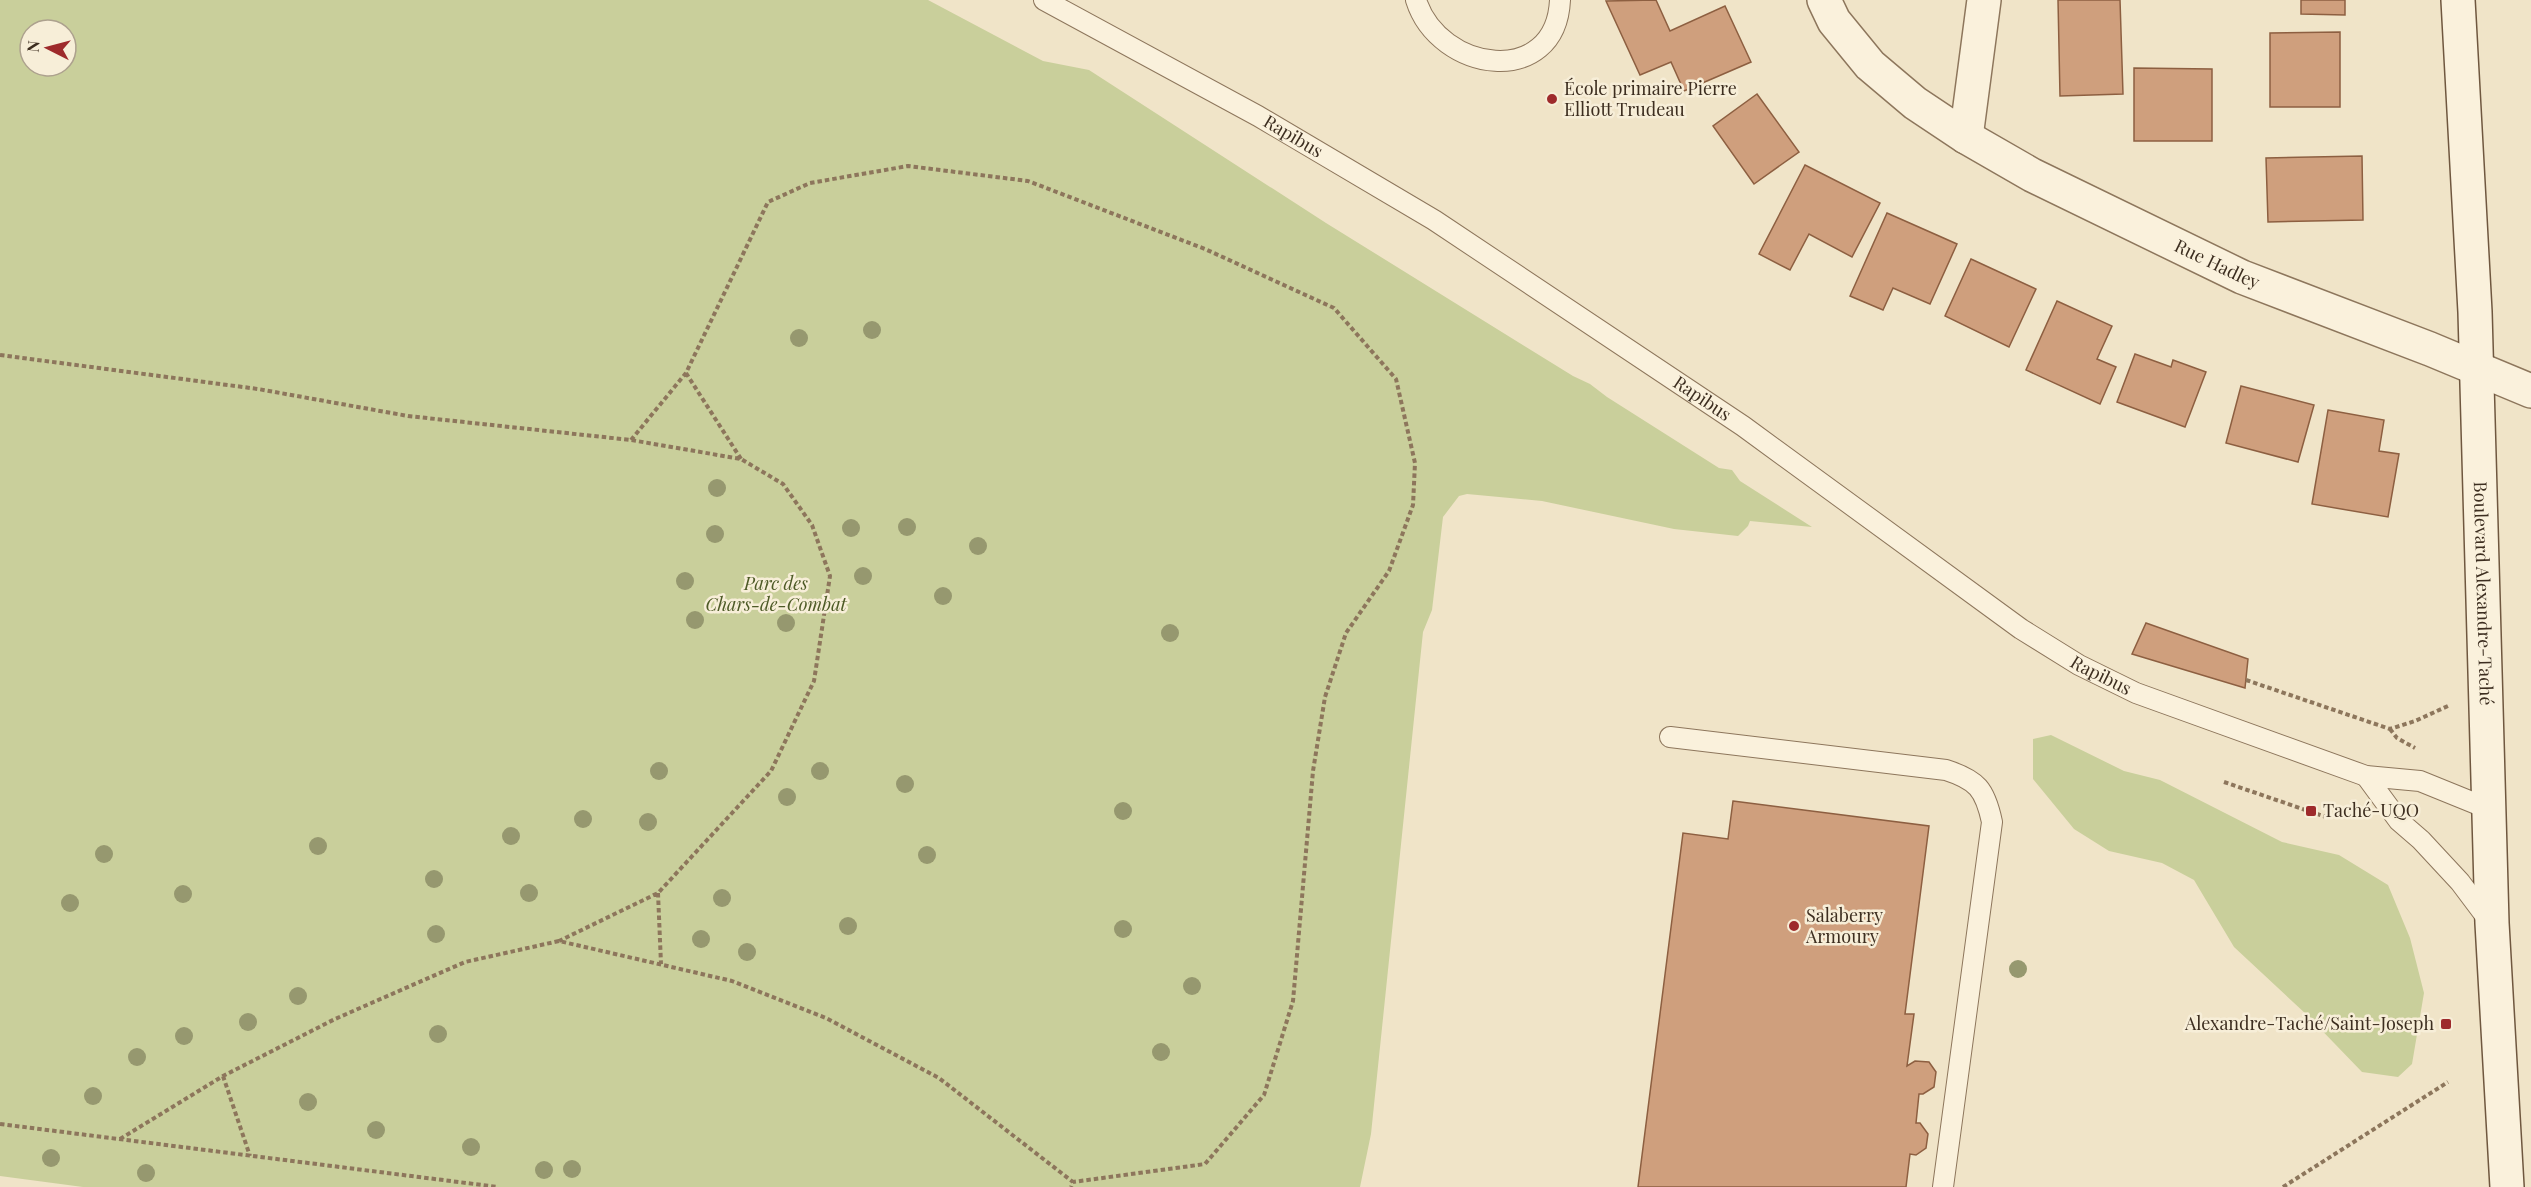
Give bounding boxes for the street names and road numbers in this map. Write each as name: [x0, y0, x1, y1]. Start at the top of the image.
street label: Rapibus: [1259, 109, 1328, 163]
street label: Rue Hadley: [2171, 233, 2263, 294]
street label: Rapibus: [1669, 370, 1736, 426]
street label: Boulevard Alexandre-Taché: [2469, 481, 2499, 706]
street label: Rapibus: [2066, 650, 2136, 700]

